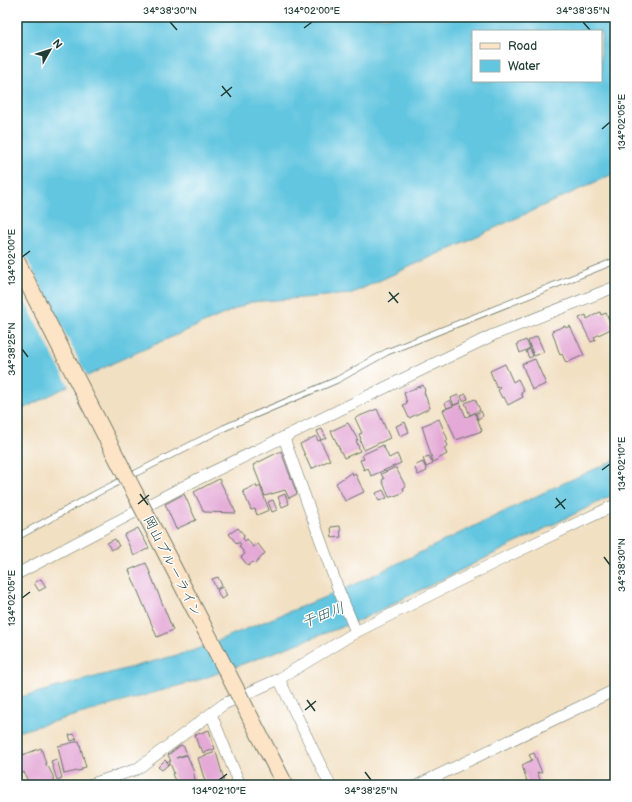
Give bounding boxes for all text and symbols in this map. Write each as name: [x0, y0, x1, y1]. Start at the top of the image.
text: 34°38'30"N: [143, 5, 197, 17]
text: 134°02'00"E: [284, 5, 341, 17]
text: 34°38'35"N: [556, 5, 610, 17]
north arrow: [30, 30, 70, 70]
legend: [472, 30, 602, 82]
text: N: [50, 37, 65, 51]
text: Road: [508, 39, 537, 54]
text: Water: [508, 59, 540, 74]
text: 134°02'05"E: [616, 93, 628, 150]
text: 134°02'00"E: [6, 228, 18, 285]
text: 34°38'25"N: [6, 322, 18, 376]
text: 134°02'10"E: [616, 436, 628, 491]
street label: 岡山ブルーライン: [140, 513, 205, 620]
text: 34°38'30"N: [616, 538, 628, 592]
text: 134°02'05"E: [6, 569, 18, 626]
water label: 干田川: [299, 599, 348, 632]
text: 134°02'10"E: [192, 785, 247, 797]
text: 34°38'25"N: [344, 785, 398, 797]

